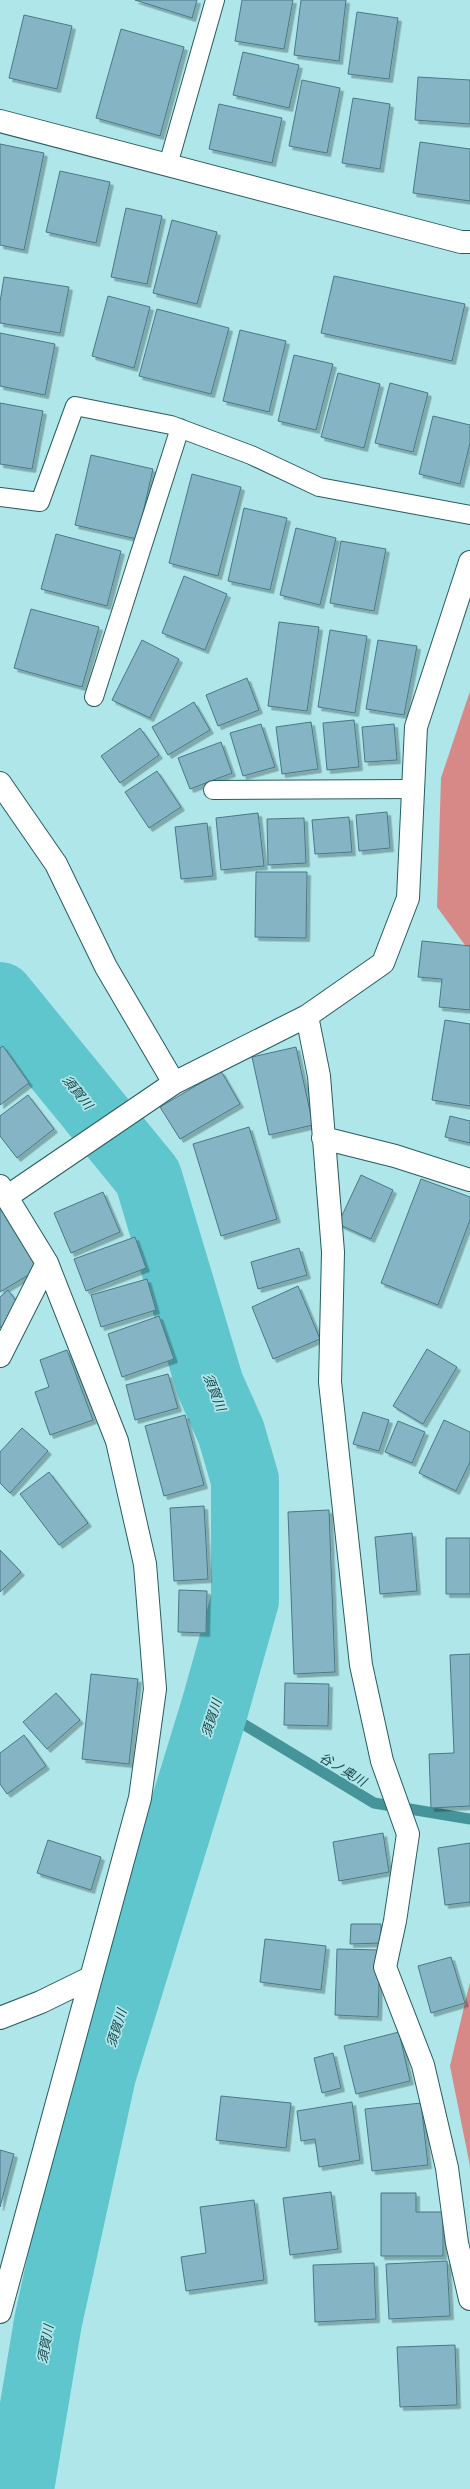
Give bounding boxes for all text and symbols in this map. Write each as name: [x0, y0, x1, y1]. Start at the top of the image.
water label: 須賀川: [60, 1072, 98, 1114]
water label: 須賀川: [200, 1371, 230, 1415]
water label: 須賀川: [198, 1695, 225, 1739]
water label: 谷ノ奥川: [317, 1749, 371, 1790]
water label: 須賀川: [103, 2005, 130, 2049]
water label: 須賀川: [34, 2321, 57, 2365]

